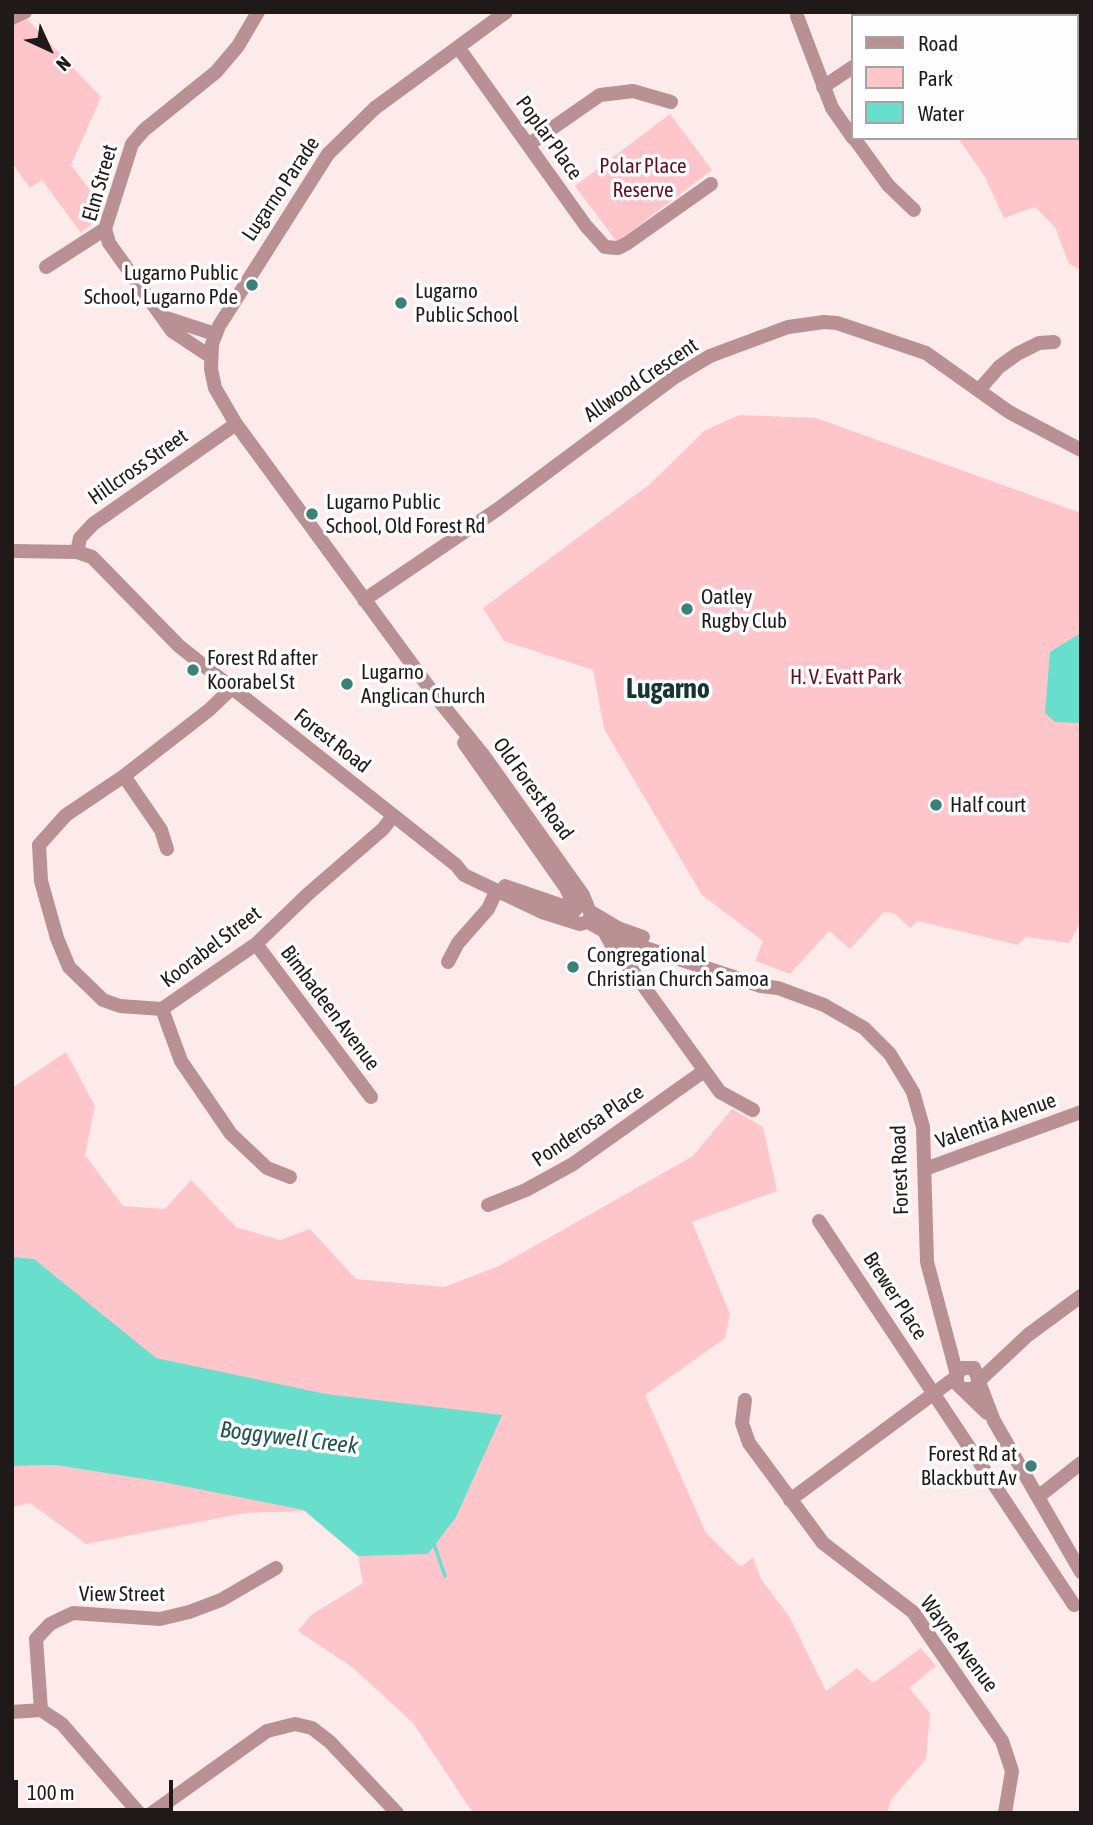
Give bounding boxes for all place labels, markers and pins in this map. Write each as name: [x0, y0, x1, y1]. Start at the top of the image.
place label: Lugarno Public School, Lugarno Pde: [84, 260, 238, 310]
marker: Lugarno Public School, Lugarno Pde: [244, 277, 260, 293]
place label: Lugarno Public School: [415, 278, 519, 328]
marker: Lugarno Public School: [393, 295, 409, 311]
place label: Lugarno Public School, Old Forest Rd: [326, 489, 486, 539]
marker: Lugarno Public School, Old Forest Rd: [304, 506, 320, 522]
place label: Oatley Rugby Club: [701, 584, 787, 634]
marker: Oatley Rugby Club: [679, 601, 695, 617]
place label: Forest Rd after Koorabel St: [207, 645, 317, 695]
place label: Lugarno Anglican Church: [361, 659, 485, 709]
marker: Forest Rd after Koorabel St: [185, 662, 201, 678]
marker: Lugarno Anglican Church: [339, 676, 355, 692]
place label: Half court: [950, 792, 1026, 818]
marker: Half court: [928, 797, 944, 813]
place label: Congregational Christian Church Samoa: [587, 942, 769, 992]
marker: Congregational Christian Church Samoa: [565, 959, 581, 975]
place label: Forest Rd at Blackbutt Av: [921, 1441, 1017, 1491]
marker: Forest Rd at Blackbutt Av: [1023, 1458, 1039, 1474]

